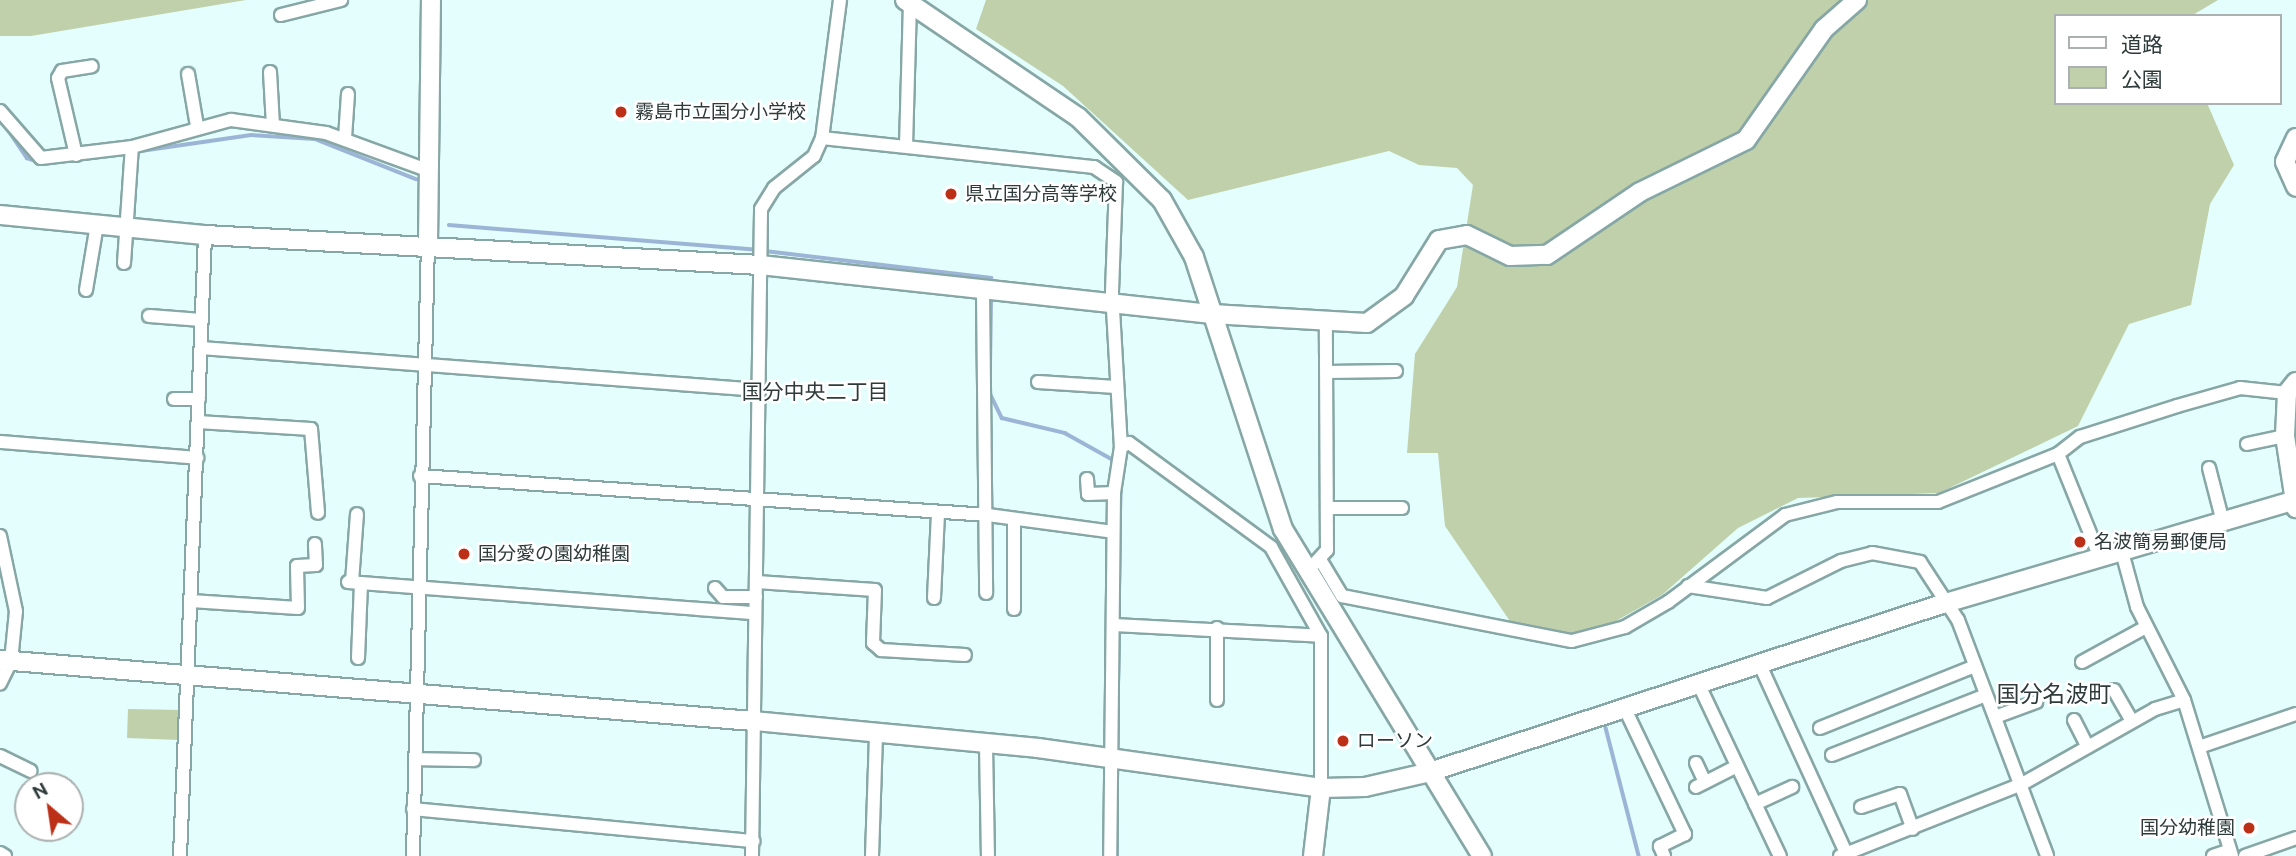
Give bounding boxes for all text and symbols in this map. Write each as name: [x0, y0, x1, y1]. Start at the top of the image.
legend: [2054, 14, 2282, 105]
text: 道路: [2121, 32, 2163, 56]
text: 公園: [2121, 67, 2163, 91]
place label: 霧島市立国分小学校: [635, 101, 806, 123]
marker: 霧島市立国分小学校: [613, 104, 629, 120]
place label: 県立国分高等学校: [965, 183, 1117, 205]
marker: 県立国分高等学校: [943, 186, 959, 202]
district label: 国分中央二丁目: [742, 378, 888, 404]
place label: 名波簡易郵便局: [2094, 531, 2227, 553]
marker: 名波簡易郵便局: [2072, 534, 2088, 550]
place label: 国分愛の園幼稚園: [478, 543, 630, 565]
marker: 国分愛の園幼稚園: [456, 546, 472, 562]
district label: 国分名波町: [1997, 680, 2111, 708]
place label: ローソン: [1357, 730, 1433, 752]
marker: ローソン: [1335, 733, 1351, 749]
north arrow: [14, 772, 84, 842]
text: N: [28, 777, 51, 803]
place label: 国分幼稚園: [2140, 817, 2235, 839]
marker: 国分幼稚園: [2241, 820, 2257, 836]

